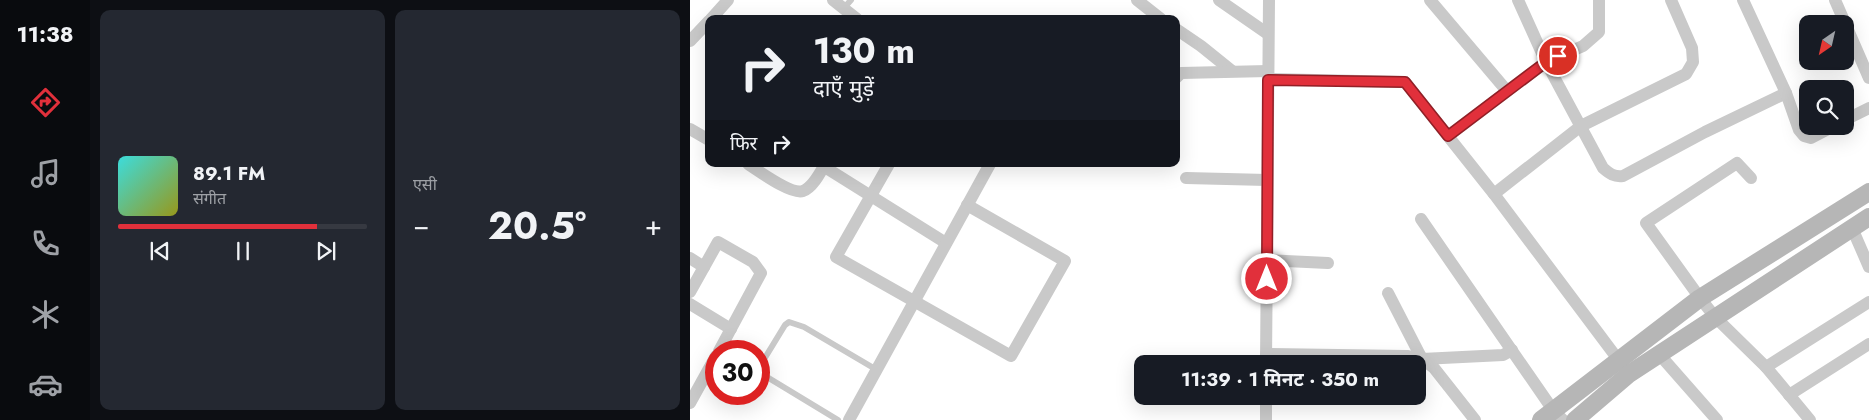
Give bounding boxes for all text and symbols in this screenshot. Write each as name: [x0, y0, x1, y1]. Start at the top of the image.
north arrow: [1799, 15, 1854, 70]
map controls: [1799, 15, 1854, 135]
text: 11:38: [17, 18, 73, 50]
text: 130 m: [813, 26, 915, 76]
icon: right: [730, 35, 795, 100]
pin: [1537, 35, 1579, 77]
icon: arrive: [1544, 42, 1572, 70]
text: दाएँ मुड़ें: [813, 72, 874, 104]
button: search: [1799, 80, 1854, 135]
icon: directions: [28, 85, 63, 120]
text: फिर: [730, 130, 757, 157]
icon: right: [767, 130, 795, 158]
icon: music: [28, 156, 63, 191]
text: 89.1 FM: [193, 160, 265, 187]
text: एसी: [413, 173, 437, 196]
text: संगीत: [193, 187, 226, 210]
text: 20.5°: [488, 198, 586, 253]
text: −: [413, 205, 430, 246]
text: +: [645, 205, 662, 246]
icon: phone: [28, 226, 63, 261]
icon: previous: [146, 237, 174, 265]
icon: pause: [229, 237, 257, 265]
icon: next: [312, 237, 340, 265]
position arrow: [1240, 252, 1292, 304]
icon: climate: [28, 297, 63, 332]
speed limit sign: 30: [705, 340, 770, 405]
text: 11:39 · 1 मिनट · 350 m: [1181, 366, 1379, 393]
icon: car: [28, 367, 63, 402]

